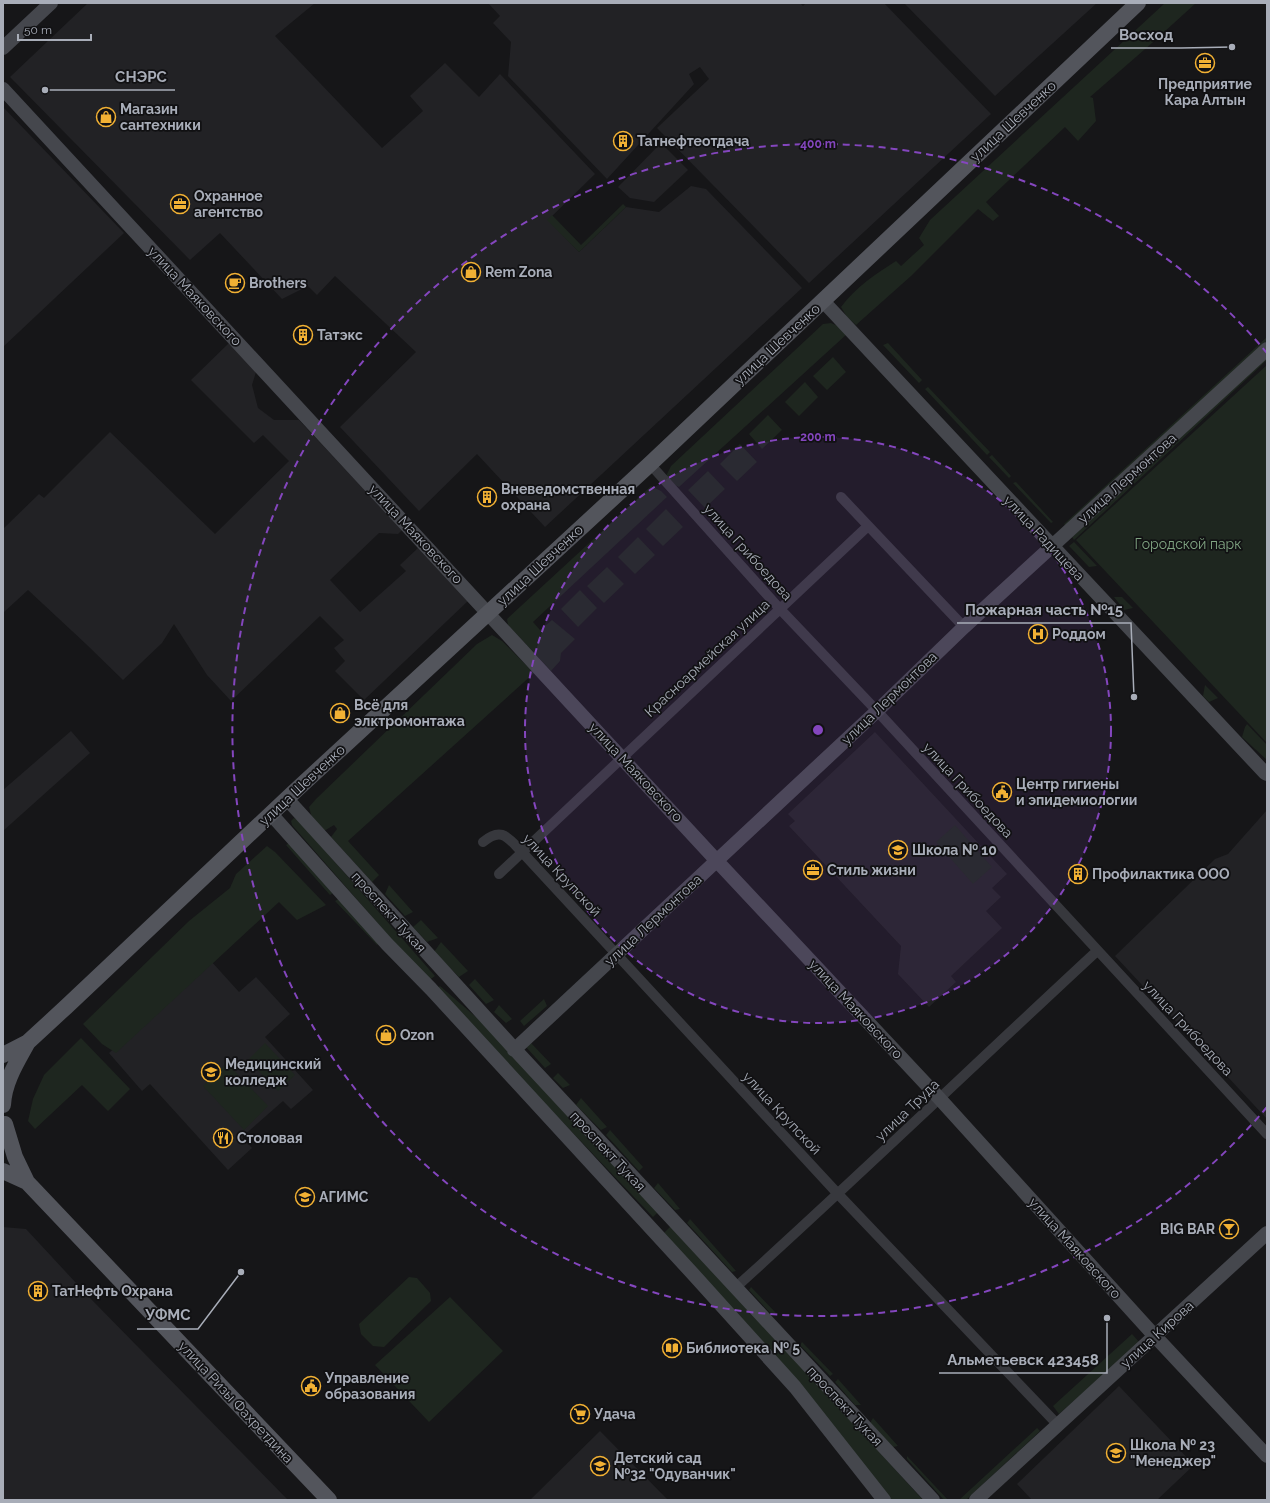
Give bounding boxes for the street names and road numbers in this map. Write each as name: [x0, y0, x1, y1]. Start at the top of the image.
street label: улица Шевченко: [967, 77, 1059, 165]
street label: улица Маяковского: [145, 243, 245, 349]
street label: улица Шевченко: [731, 300, 823, 388]
street label: улица Лермонтова: [1075, 430, 1179, 526]
street label: улица Маяковского: [366, 481, 466, 587]
street label: улица Радищева: [1000, 492, 1088, 584]
street label: улица Грибоедова: [701, 501, 795, 603]
street label: улица Шевченко: [494, 521, 586, 609]
street label: Красноармейская улица: [641, 596, 773, 720]
street label: улица Лермонтова: [838, 648, 940, 748]
street label: улица Маяковского: [586, 719, 686, 825]
street label: улица Грибоедова: [920, 739, 1016, 841]
street label: улица Шевченко: [256, 741, 348, 829]
street label: улица Крупской: [520, 830, 604, 920]
street label: проспект Тукая: [349, 868, 429, 956]
street label: улица Лермонтова: [601, 871, 705, 969]
street label: улица Маяковского: [806, 956, 906, 1062]
street label: улица Грибоедова: [1140, 977, 1236, 1079]
street label: улица Крупской: [740, 1068, 824, 1158]
street label: улица Труда: [872, 1076, 942, 1144]
street label: проспект Тукая: [567, 1108, 649, 1194]
street label: улица Маяковского: [1026, 1194, 1124, 1302]
street label: улица Кирова: [1117, 1297, 1197, 1371]
street label: улица Ризы Фахретдина: [175, 1338, 297, 1466]
street label: проспект Тукая: [804, 1363, 886, 1449]

